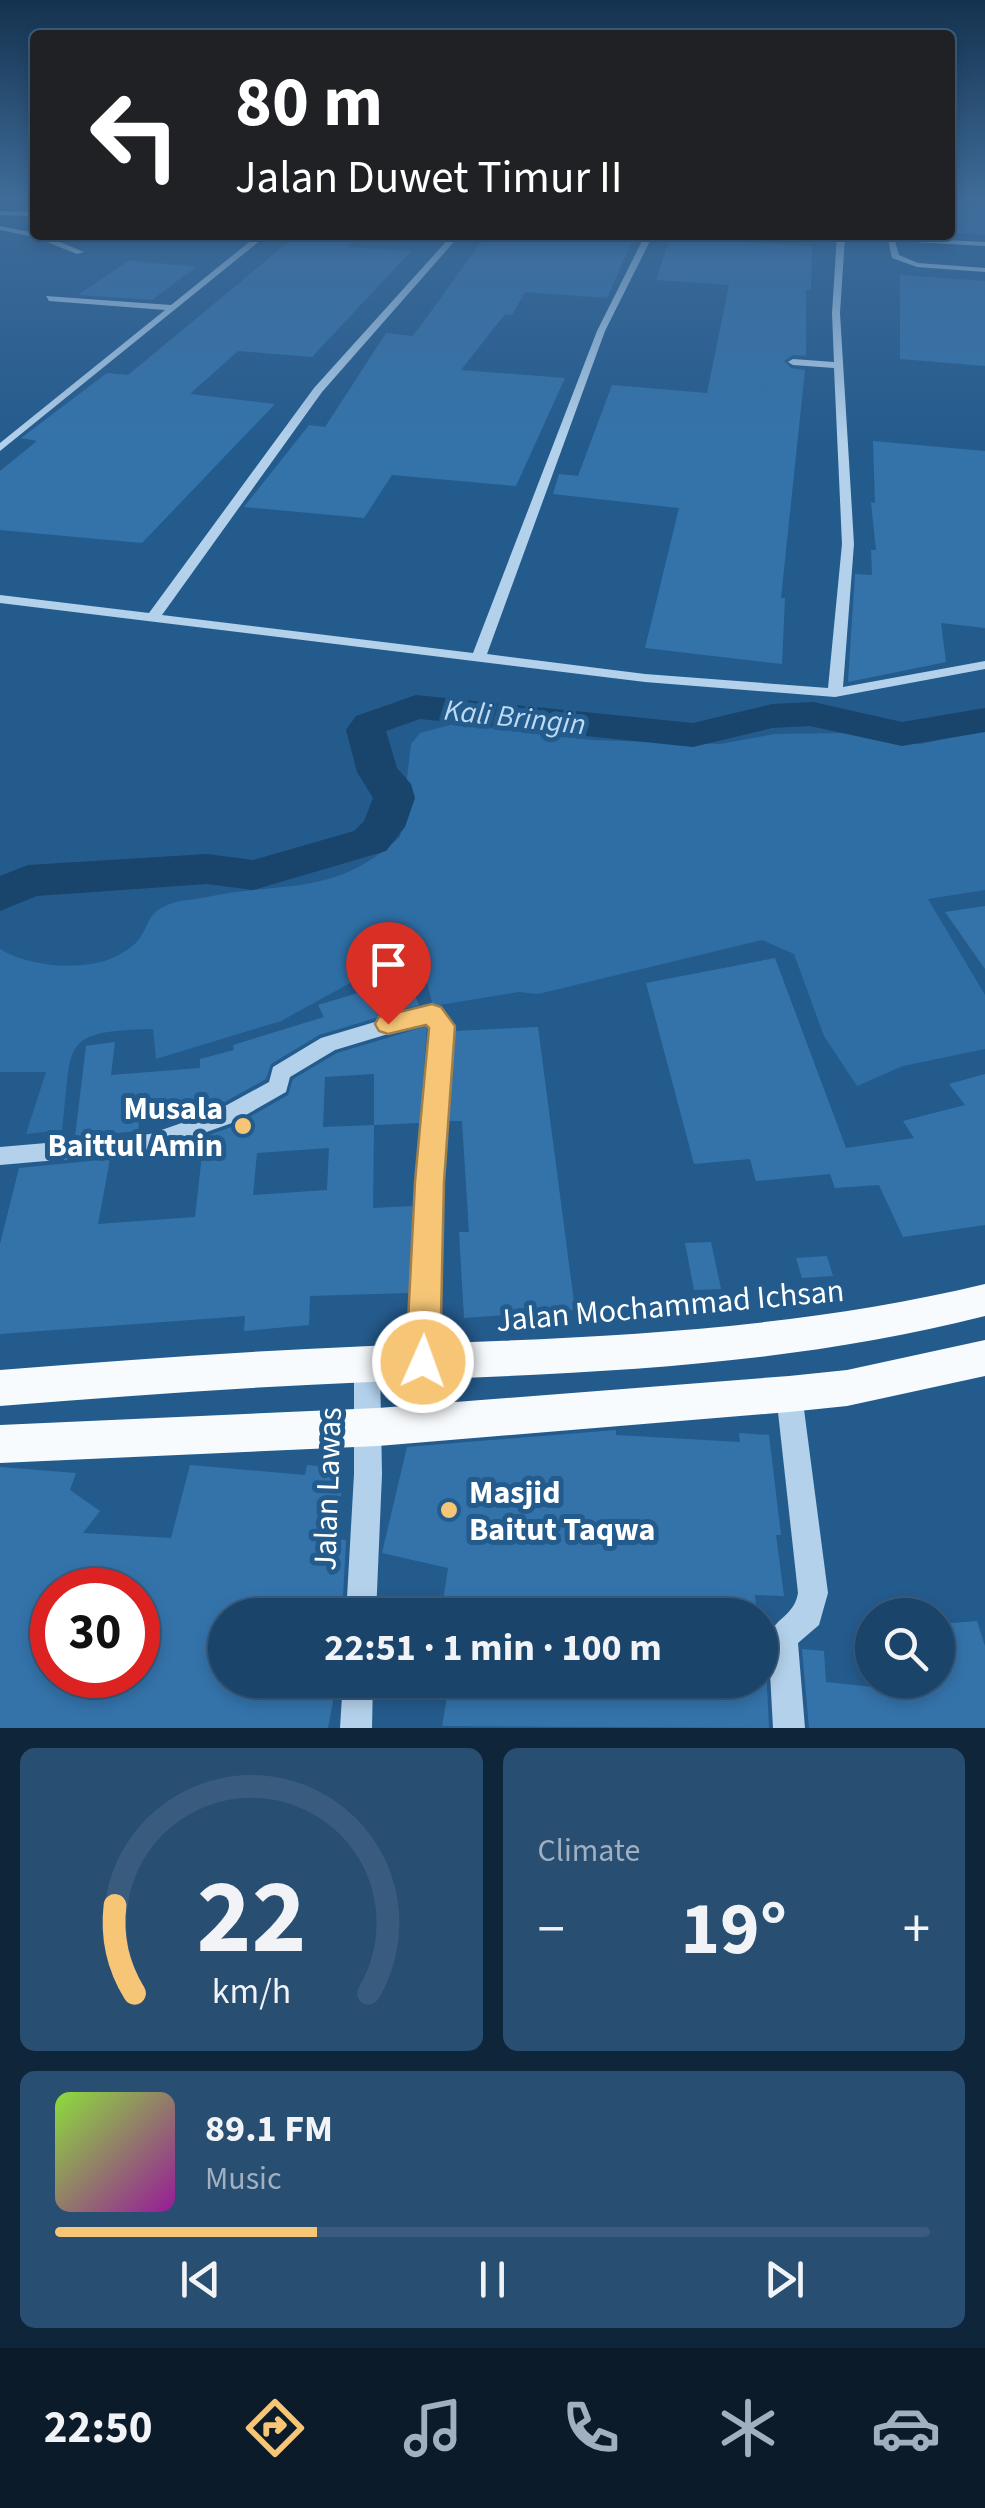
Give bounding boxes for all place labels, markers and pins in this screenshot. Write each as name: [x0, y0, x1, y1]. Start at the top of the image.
pin: [346, 922, 431, 1025]
place label: Musala Baittul Amin: [47, 1086, 223, 1169]
marker: Musala Baittul Amin: [232, 1115, 254, 1137]
place label: Masjid Baitut Taqwa: [469, 1470, 655, 1553]
marker: Masjid Baitut Taqwa: [438, 1499, 460, 1521]

